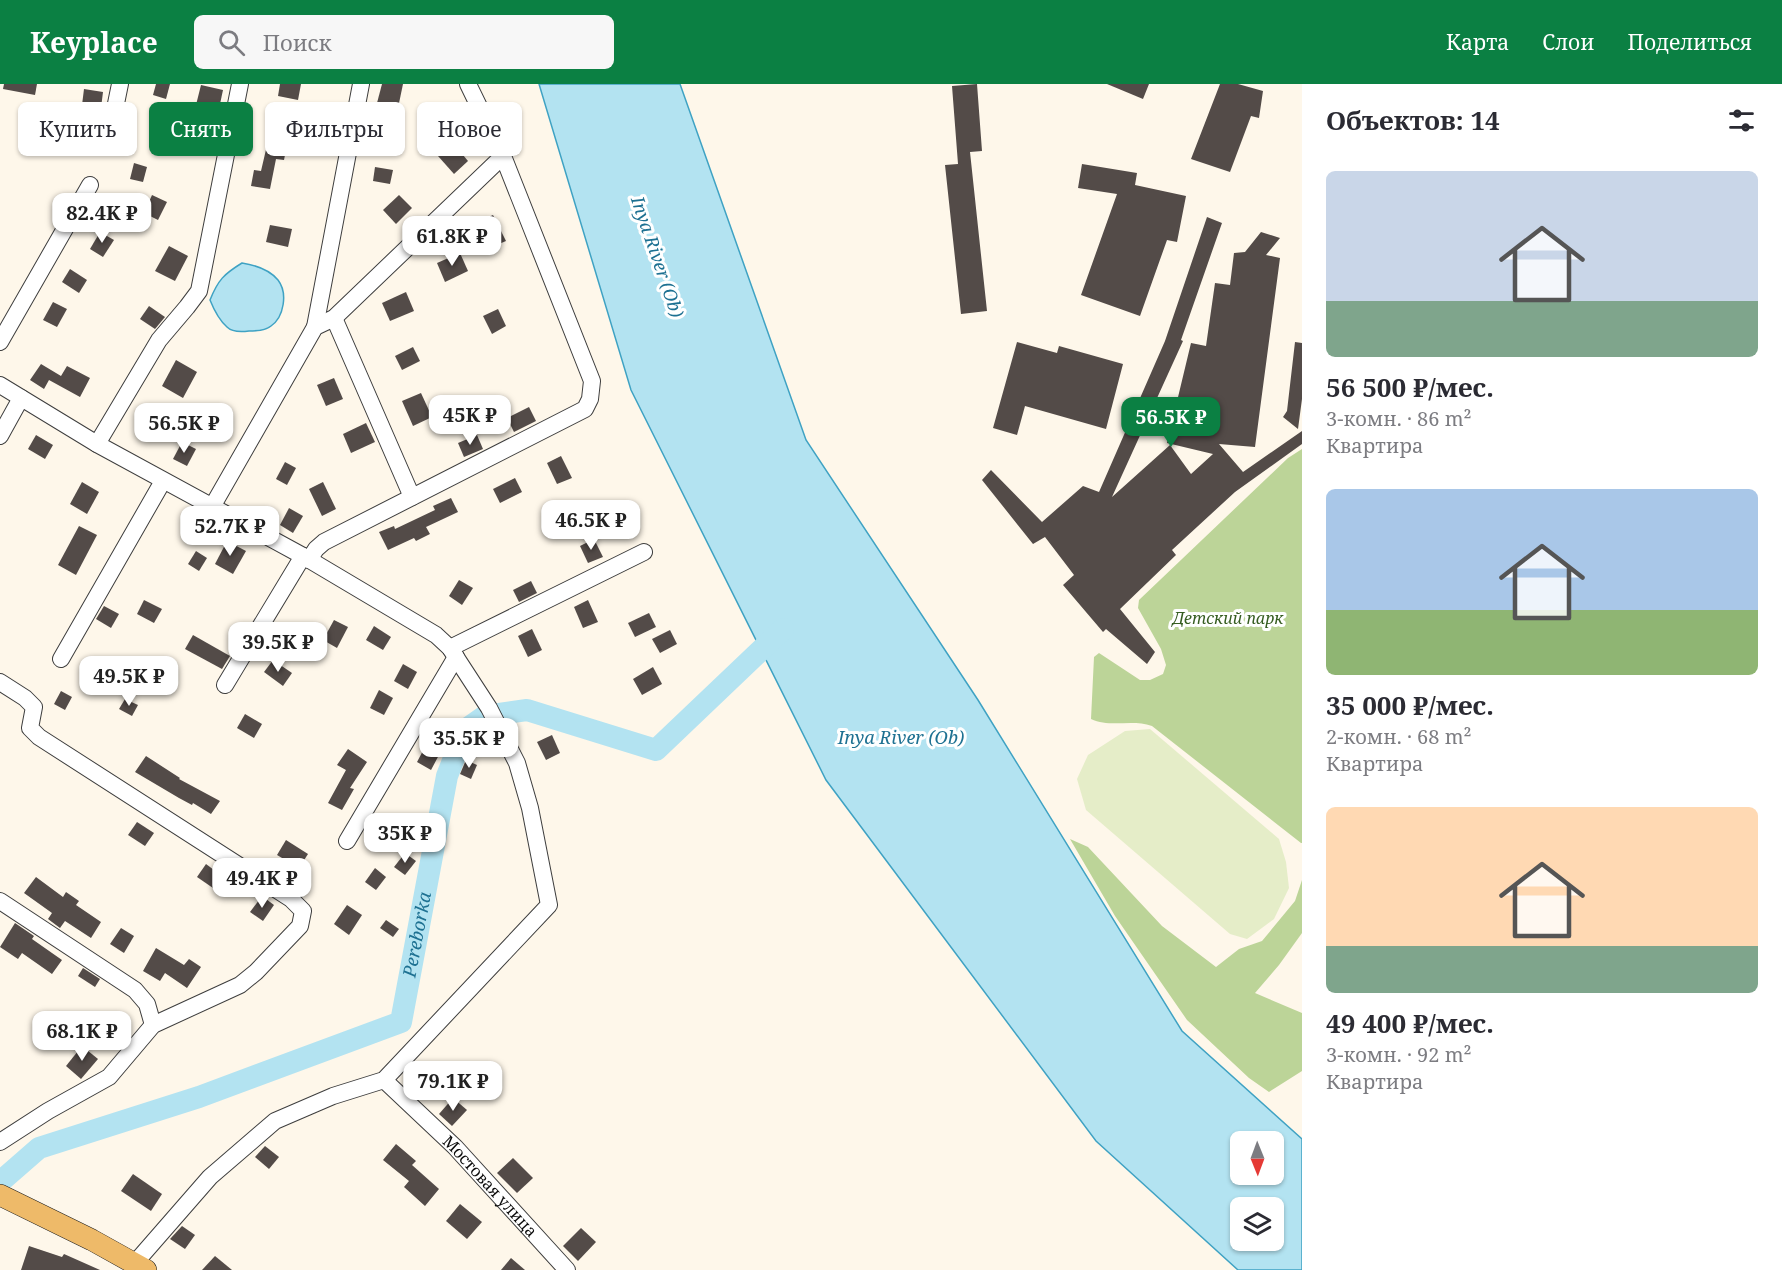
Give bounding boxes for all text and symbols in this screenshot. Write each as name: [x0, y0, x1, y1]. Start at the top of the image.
search box: [194, 15, 614, 69]
text: Keyplace: [30, 23, 158, 61]
icon: search: [215, 26, 248, 59]
text: Поиск: [263, 27, 331, 57]
text: Карта: [1446, 28, 1509, 56]
text: Слои: [1542, 28, 1594, 56]
text: Поделиться: [1627, 28, 1752, 56]
chip: Купить: [18, 102, 137, 156]
chip: Снять: [149, 102, 253, 156]
chip: Фильтры: [265, 102, 405, 156]
chip: Новое: [417, 102, 522, 156]
text: Объектов: 14: [1326, 102, 1500, 138]
icon: filters: [1725, 104, 1758, 137]
water label: Inya River (Ob): [626, 192, 690, 320]
pin: 82.4K ₽: [47, 193, 157, 244]
text: 82.4K ₽: [66, 199, 138, 226]
icon: home: [1488, 210, 1596, 318]
pin: 61.8K ₽: [397, 216, 507, 267]
text: 61.8K ₽: [416, 222, 488, 249]
text: 56 500 ₽/мес.: [1326, 369, 1494, 405]
pin: 45K ₽: [428, 395, 512, 446]
pin: 56.5K ₽: [1116, 397, 1226, 448]
text: 45K ₽: [443, 401, 497, 428]
pin: 56.5K ₽: [129, 403, 239, 454]
text: 56.5K ₽: [1135, 403, 1207, 430]
text: 3-комн. · 86 m²: [1326, 405, 1472, 432]
text: 56.5K ₽: [148, 409, 220, 436]
text: Квартира: [1326, 432, 1423, 459]
pin: 46.5K ₽: [536, 500, 646, 551]
pin: 52.7K ₽: [175, 506, 285, 557]
text: 46.5K ₽: [555, 506, 627, 533]
text: 52.7K ₽: [194, 512, 266, 539]
icon: home: [1488, 528, 1596, 636]
park label: Детский парк: [1170, 607, 1284, 629]
pin: 39.5K ₽: [223, 622, 333, 673]
text: 39.5K ₽: [242, 628, 314, 655]
pin: 49.5K ₽: [74, 656, 184, 707]
text: 49.5K ₽: [93, 662, 165, 689]
text: 35 000 ₽/мес.: [1326, 687, 1494, 723]
pin: 35.5K ₽: [414, 718, 524, 769]
text: 2-комн. · 68 m²: [1326, 723, 1472, 750]
text: 35.5K ₽: [433, 724, 505, 751]
water label: Inya River (Ob): [837, 725, 964, 749]
text: Квартира: [1326, 750, 1423, 777]
pin: 35K ₽: [363, 813, 447, 864]
text: 35K ₽: [378, 819, 432, 846]
icon: home: [1488, 846, 1596, 954]
pin: 49.4K ₽: [207, 858, 317, 909]
text: 49.4K ₽: [226, 864, 298, 891]
water label: Pereborka: [396, 889, 436, 980]
text: 49 400 ₽/мес.: [1326, 1005, 1494, 1041]
pin: 68.1K ₽: [27, 1011, 137, 1062]
text: 68.1K ₽: [46, 1017, 118, 1044]
text: 3-комн. · 92 m²: [1326, 1041, 1472, 1068]
pin: 79.1K ₽: [398, 1061, 508, 1112]
text: 79.1K ₽: [417, 1067, 489, 1094]
text: Квартира: [1326, 1068, 1423, 1095]
street label: Мостовая улица: [438, 1130, 542, 1242]
north arrow: [1230, 1131, 1284, 1185]
map controls: [1230, 1131, 1284, 1251]
button: layers: [1230, 1197, 1284, 1251]

